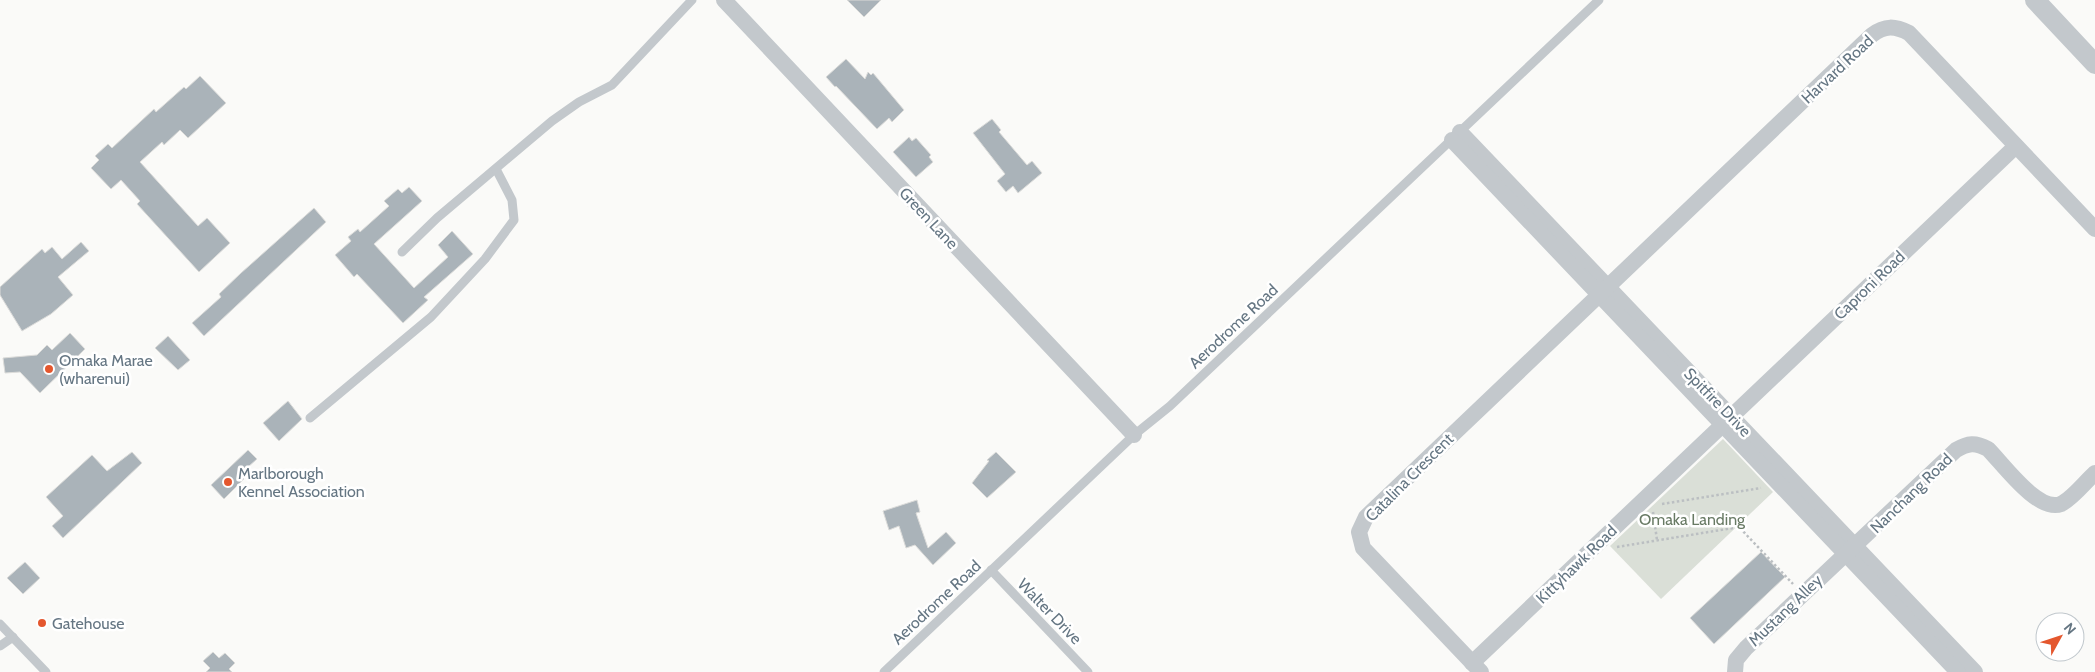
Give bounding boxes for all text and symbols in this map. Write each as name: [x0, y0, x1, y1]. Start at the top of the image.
street label: Harvard Road: [1797, 31, 1877, 107]
street label: Green Lane: [895, 184, 962, 253]
street label: Caproni Road: [1830, 247, 1909, 324]
street label: Aerodrome Road: [1185, 280, 1282, 372]
place label: Omaka Marae (wharenui): [59, 351, 153, 388]
marker: Omaka Marae (wharenui): [43, 363, 55, 375]
street label: Spitfire Drive: [1680, 364, 1755, 441]
street label: Catalina Crescent: [1361, 429, 1458, 525]
street label: Nanchang Road: [1866, 450, 1956, 537]
place label: Marlborough Kennel Association: [238, 464, 365, 501]
marker: Marlborough Kennel Association: [222, 476, 234, 488]
park label: Omaka Landing: [1639, 510, 1746, 529]
street label: Kittyhawk Road: [1532, 521, 1621, 608]
street label: Aerodrome Road: [888, 556, 985, 648]
street label: Mustang Alley: [1745, 571, 1826, 650]
street label: Walter Drive: [1014, 575, 1086, 648]
north arrow: [2035, 612, 2085, 662]
place label: Gatehouse: [52, 614, 124, 633]
marker: Gatehouse: [36, 617, 48, 629]
text: N: [2060, 619, 2080, 638]

